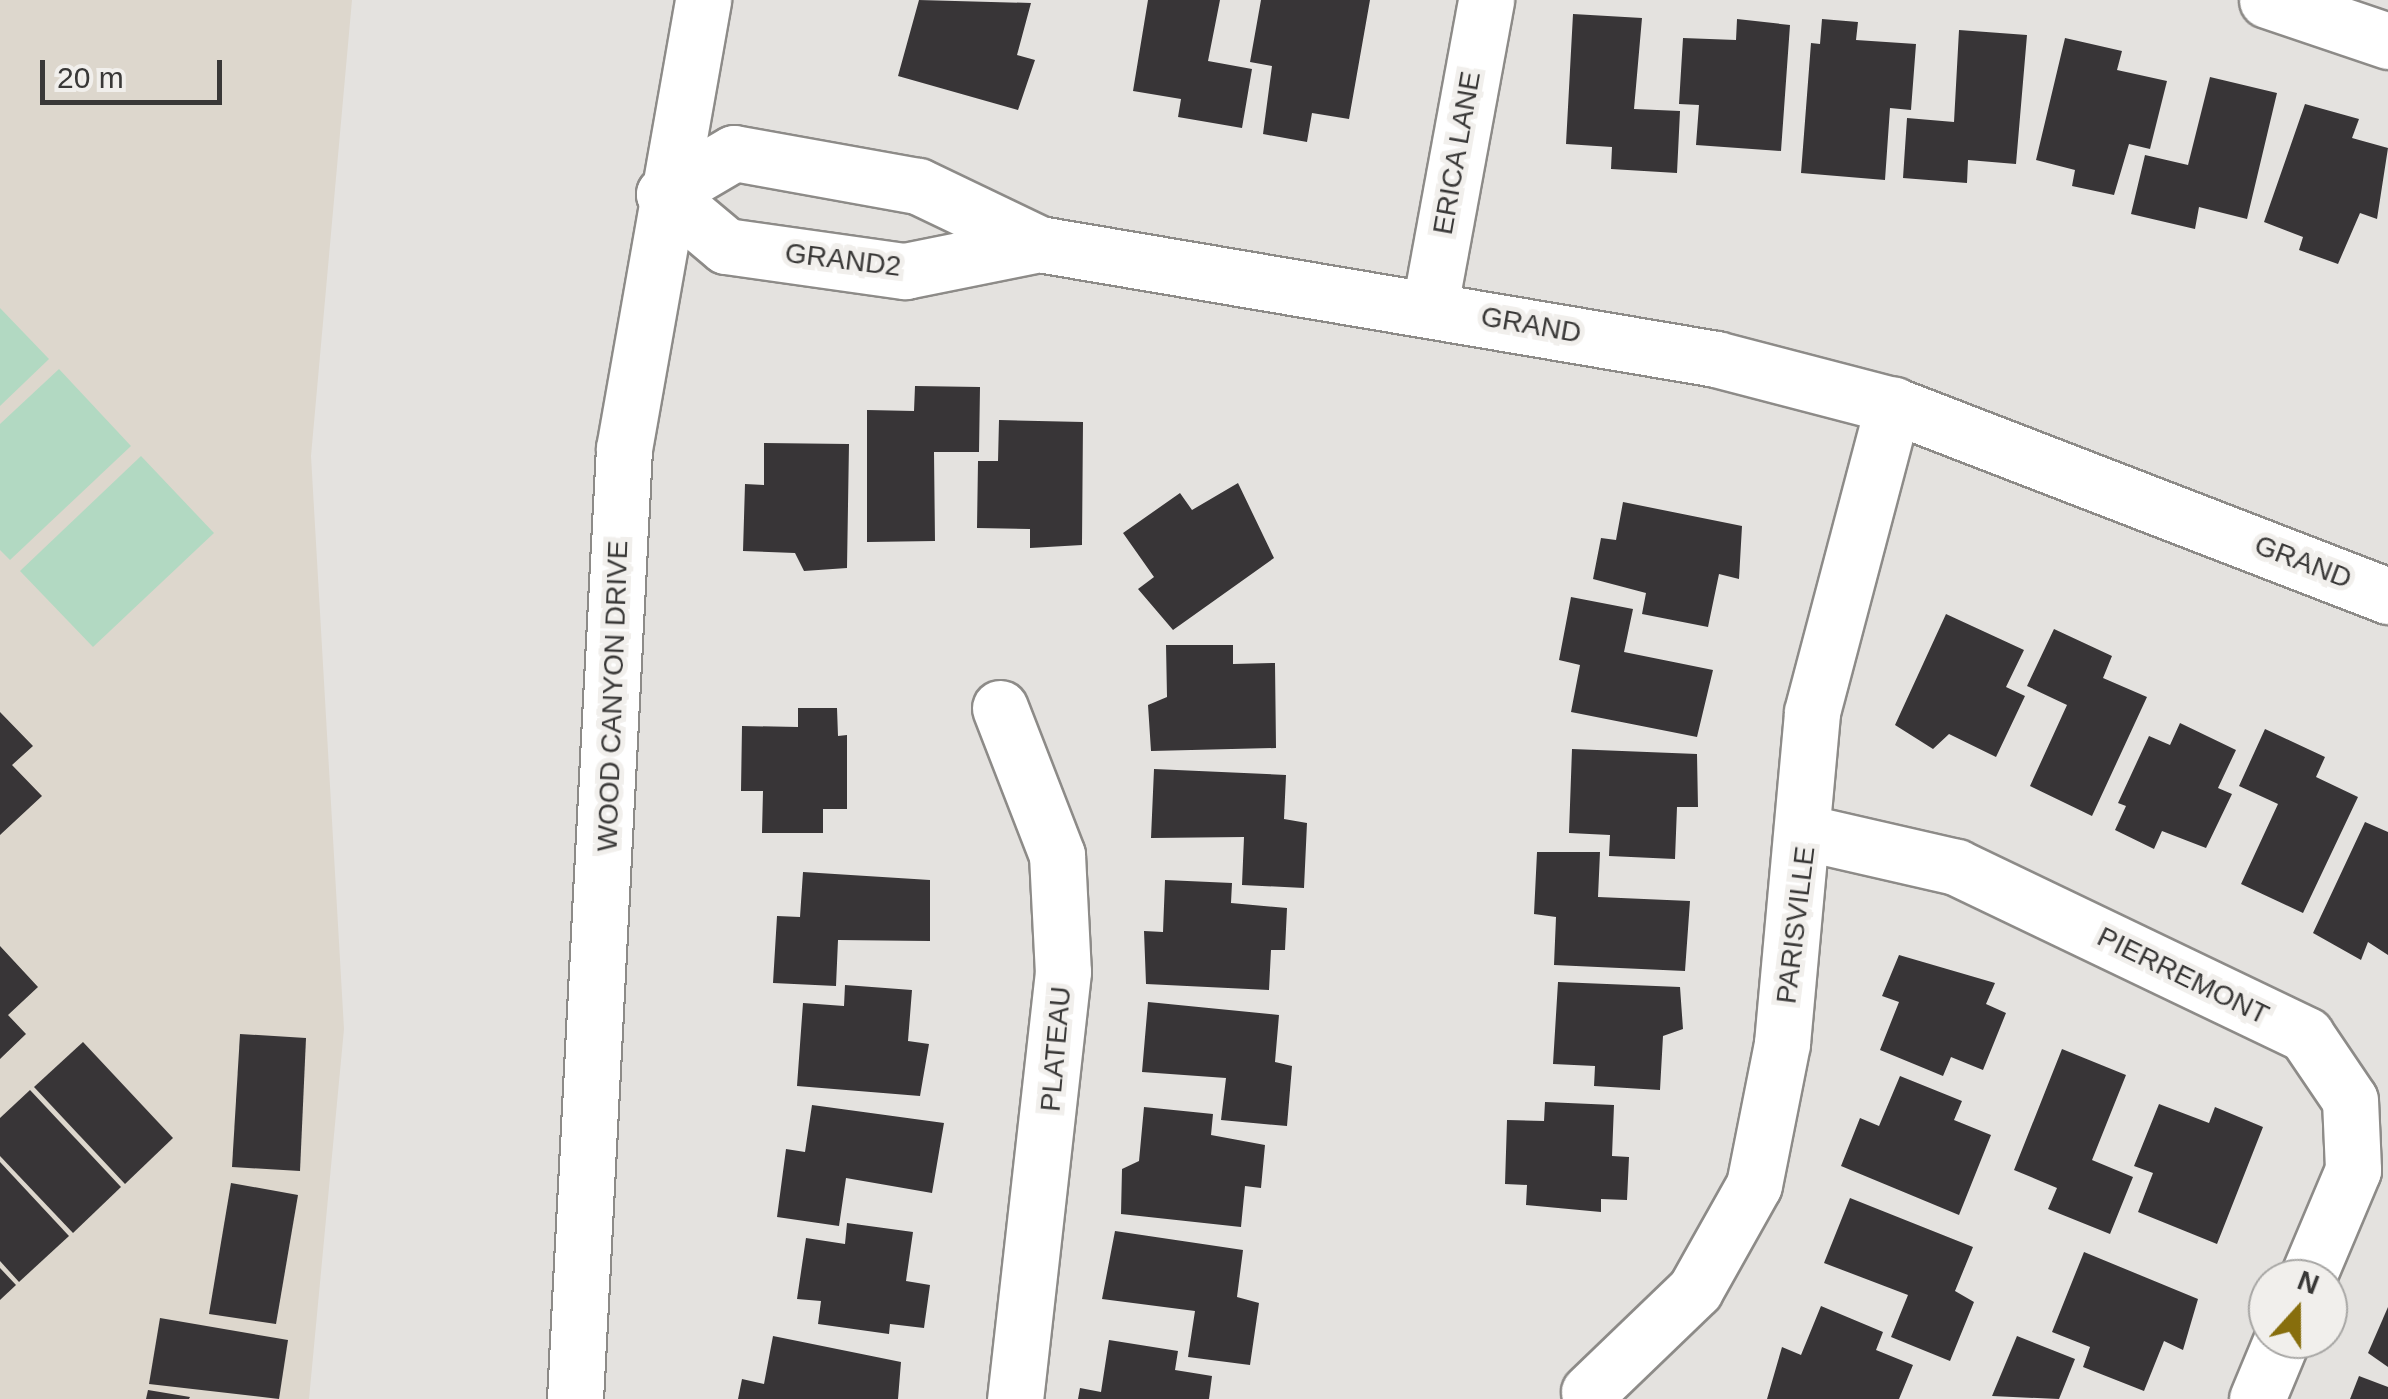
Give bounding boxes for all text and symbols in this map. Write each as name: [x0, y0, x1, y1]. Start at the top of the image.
scale bar: [45, 40, 228, 102]
text: 20 m: [57, 61, 124, 94]
street label: ERICA LANE: [1426, 68, 1488, 238]
street label: GRAND2: [783, 236, 903, 284]
street label: GRAND: [1478, 300, 1584, 350]
street label: GRAND: [2250, 528, 2356, 596]
street label: WOOD CANYON DRIVE: [591, 540, 635, 852]
street label: PARISVILLE: [1770, 844, 1822, 1006]
street label: PIERREMONT: [2092, 920, 2274, 1032]
street label: PLATEAU: [1034, 985, 1078, 1113]
north arrow: [2248, 1259, 2348, 1359]
text: N: [2293, 1264, 2323, 1300]

